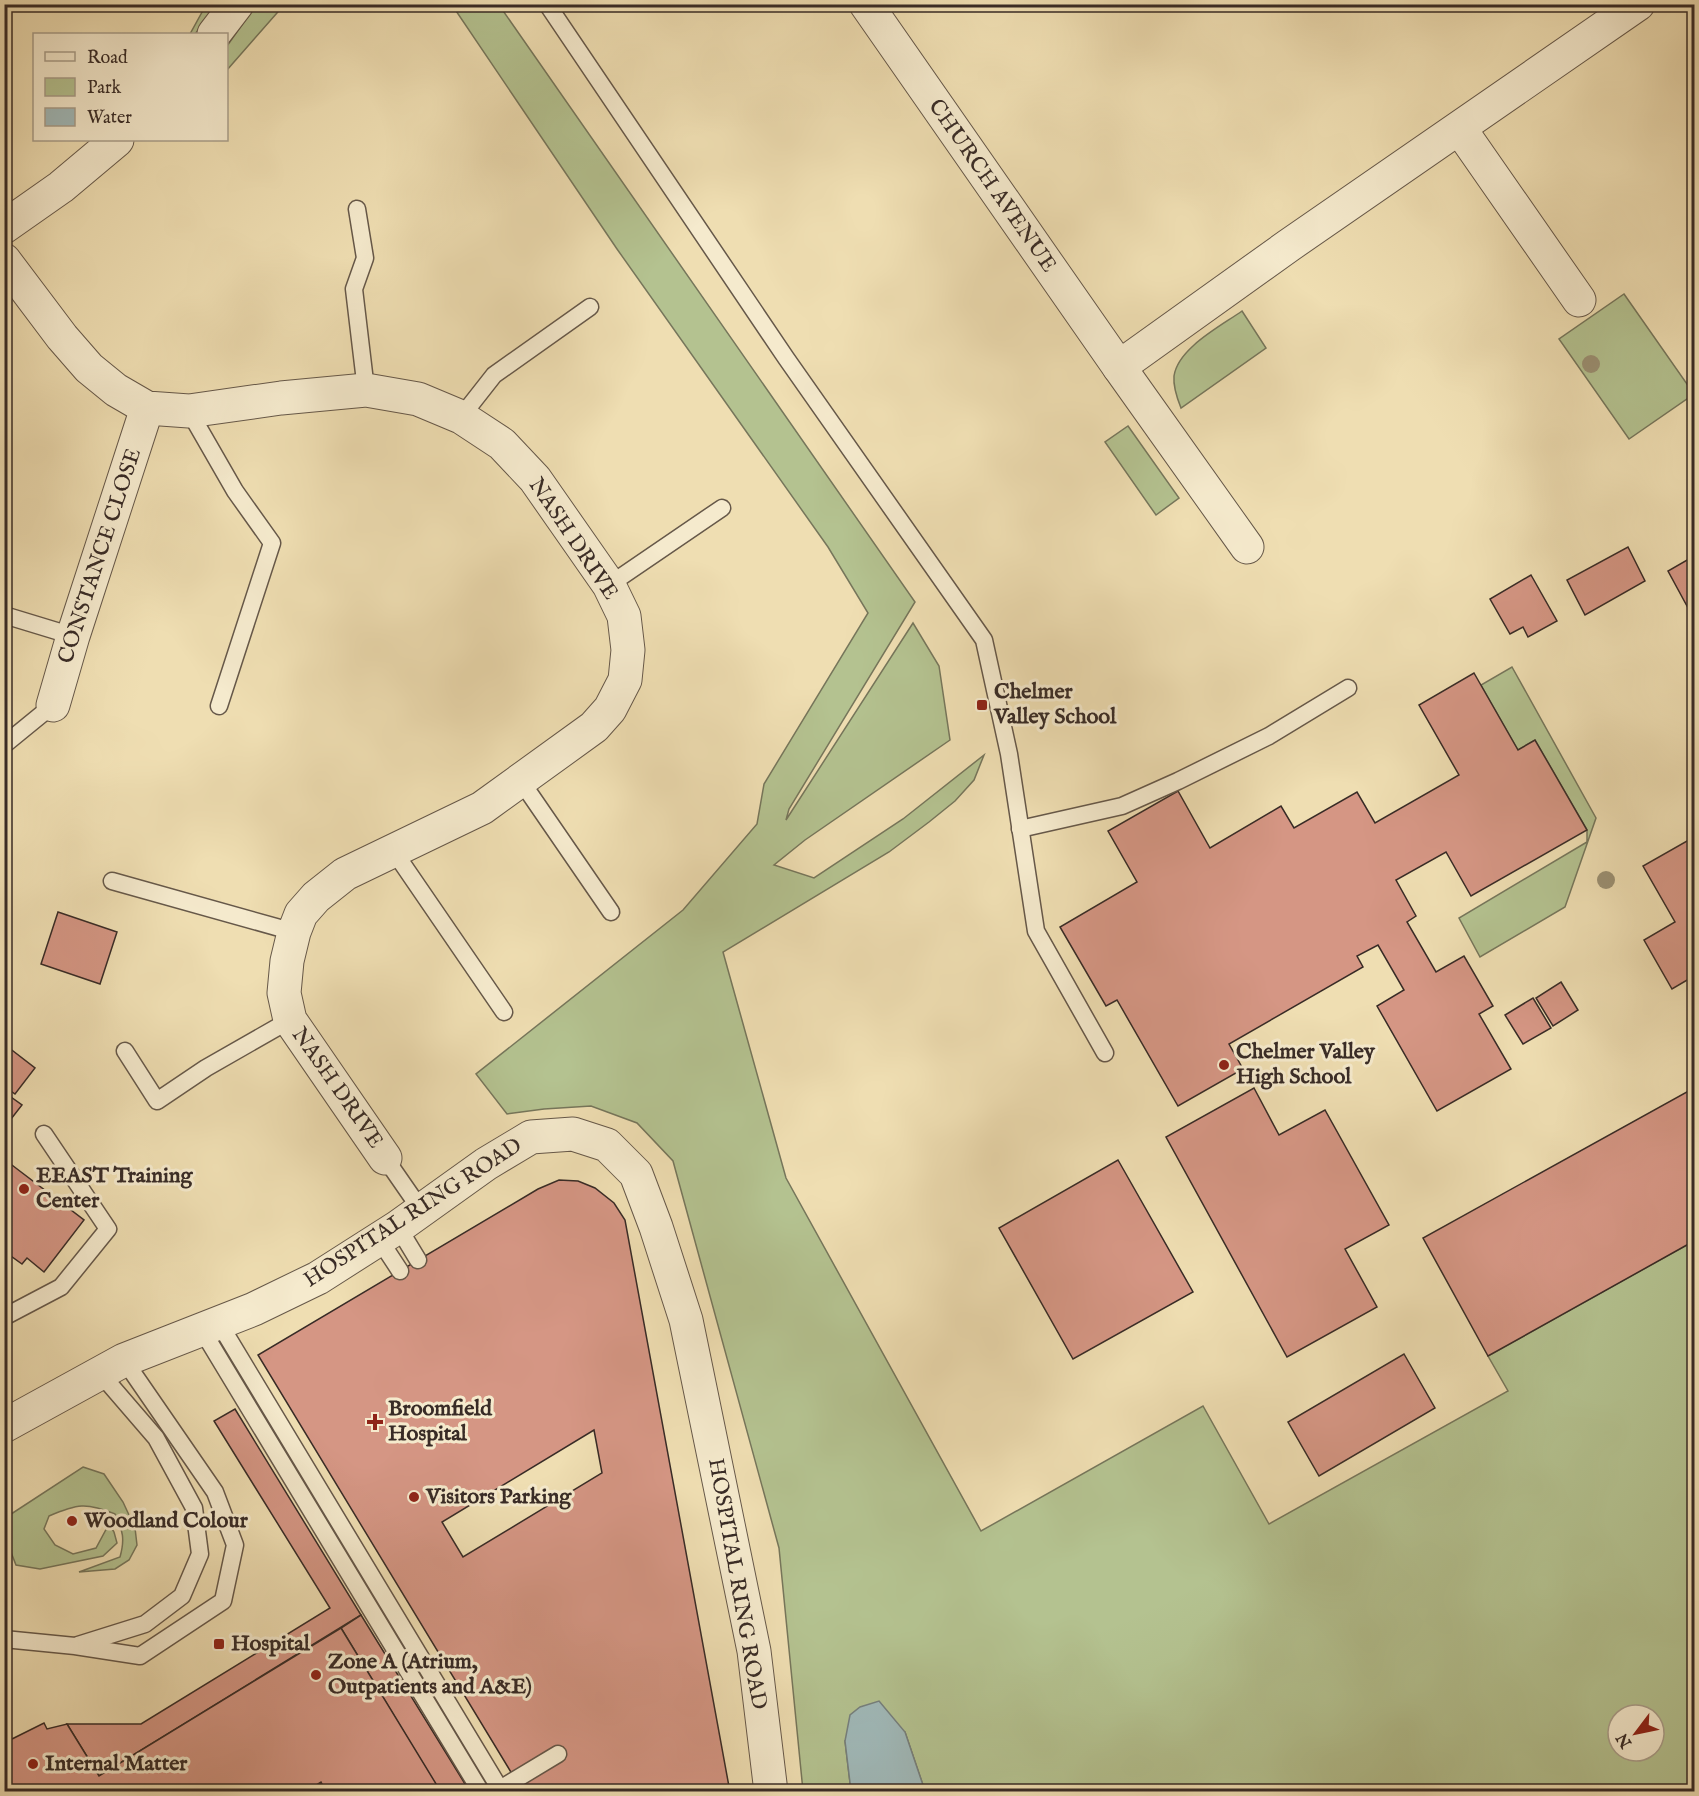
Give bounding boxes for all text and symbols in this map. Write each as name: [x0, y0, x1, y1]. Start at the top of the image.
legend: [33, 33, 228, 141]
text: Road: [87, 47, 128, 70]
text: Park: [87, 77, 122, 100]
street label: CHURCH AVENUE: [922, 94, 1062, 278]
text: Water: [87, 107, 132, 130]
street label: CONSTANCE CLOSE: [52, 445, 148, 667]
street label: NASH DRIVE: [522, 473, 624, 605]
place label: Chelmer Valley School: [993, 678, 1117, 731]
marker: Chelmer Valley School: [975, 698, 989, 712]
street label: NASH DRIVE: [285, 1022, 389, 1154]
place label: Chelmer Valley High School: [1236, 1038, 1376, 1091]
marker: Chelmer Valley High School: [1217, 1058, 1231, 1072]
street label: HOSPITAL RING ROAD: [299, 1132, 527, 1294]
place label: EEAST Training Center: [36, 1162, 194, 1215]
marker: EEAST Training Center: [17, 1182, 31, 1196]
place label: Broomfield Hospital: [388, 1395, 493, 1448]
marker: Broomfield Hospital: [366, 1413, 384, 1431]
street label: HOSPITAL RING ROAD: [701, 1456, 773, 1712]
place label: Visitors Parking: [425, 1483, 572, 1511]
marker: Visitors Parking: [407, 1490, 421, 1504]
place label: Woodland Colour: [83, 1507, 249, 1535]
marker: Woodland Colour: [65, 1514, 79, 1528]
place label: Hospital: [231, 1630, 311, 1658]
marker: Hospital: [212, 1637, 226, 1651]
place label: Zone A (Atrium, Outpatients and A&E): [328, 1648, 532, 1701]
marker: Zone A (Atrium, Outpatients and A&E): [309, 1668, 323, 1682]
north arrow: [1606, 1703, 1666, 1763]
text: N: [1613, 1729, 1638, 1752]
place label: Internal Matter: [45, 1750, 188, 1778]
marker: Internal Matter: [26, 1757, 40, 1771]

